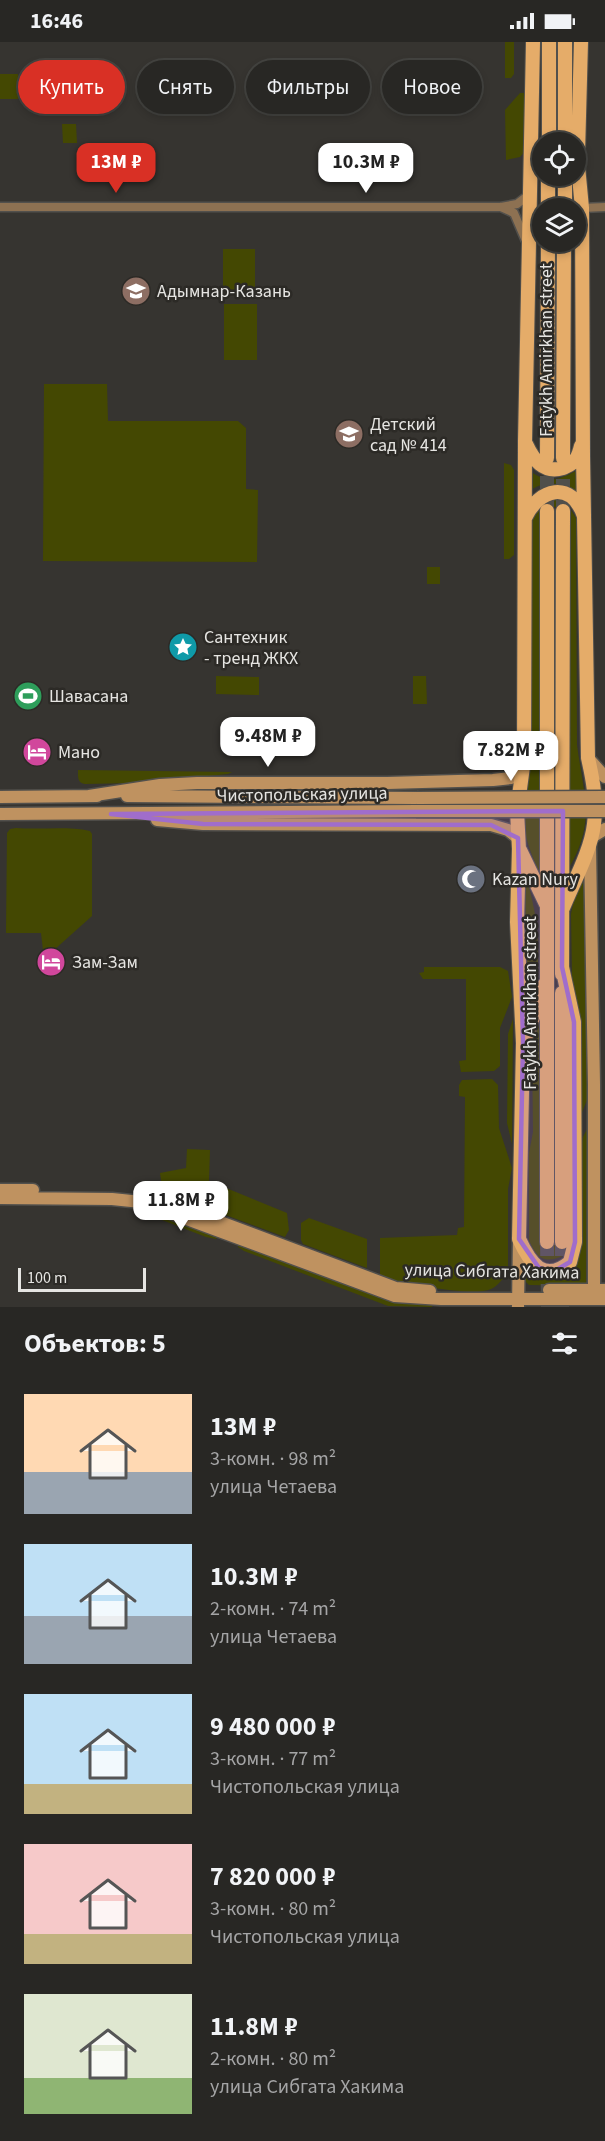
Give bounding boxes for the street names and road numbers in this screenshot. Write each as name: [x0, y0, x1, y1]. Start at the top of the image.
street label: Fatykh Amirkhan street: [534, 263, 559, 437]
street label: Чистопольская улица: [216, 781, 388, 808]
street label: Fatykh Amirkhan street: [518, 916, 543, 1090]
street label: улица Сибгата Хакима: [404, 1257, 580, 1286]

